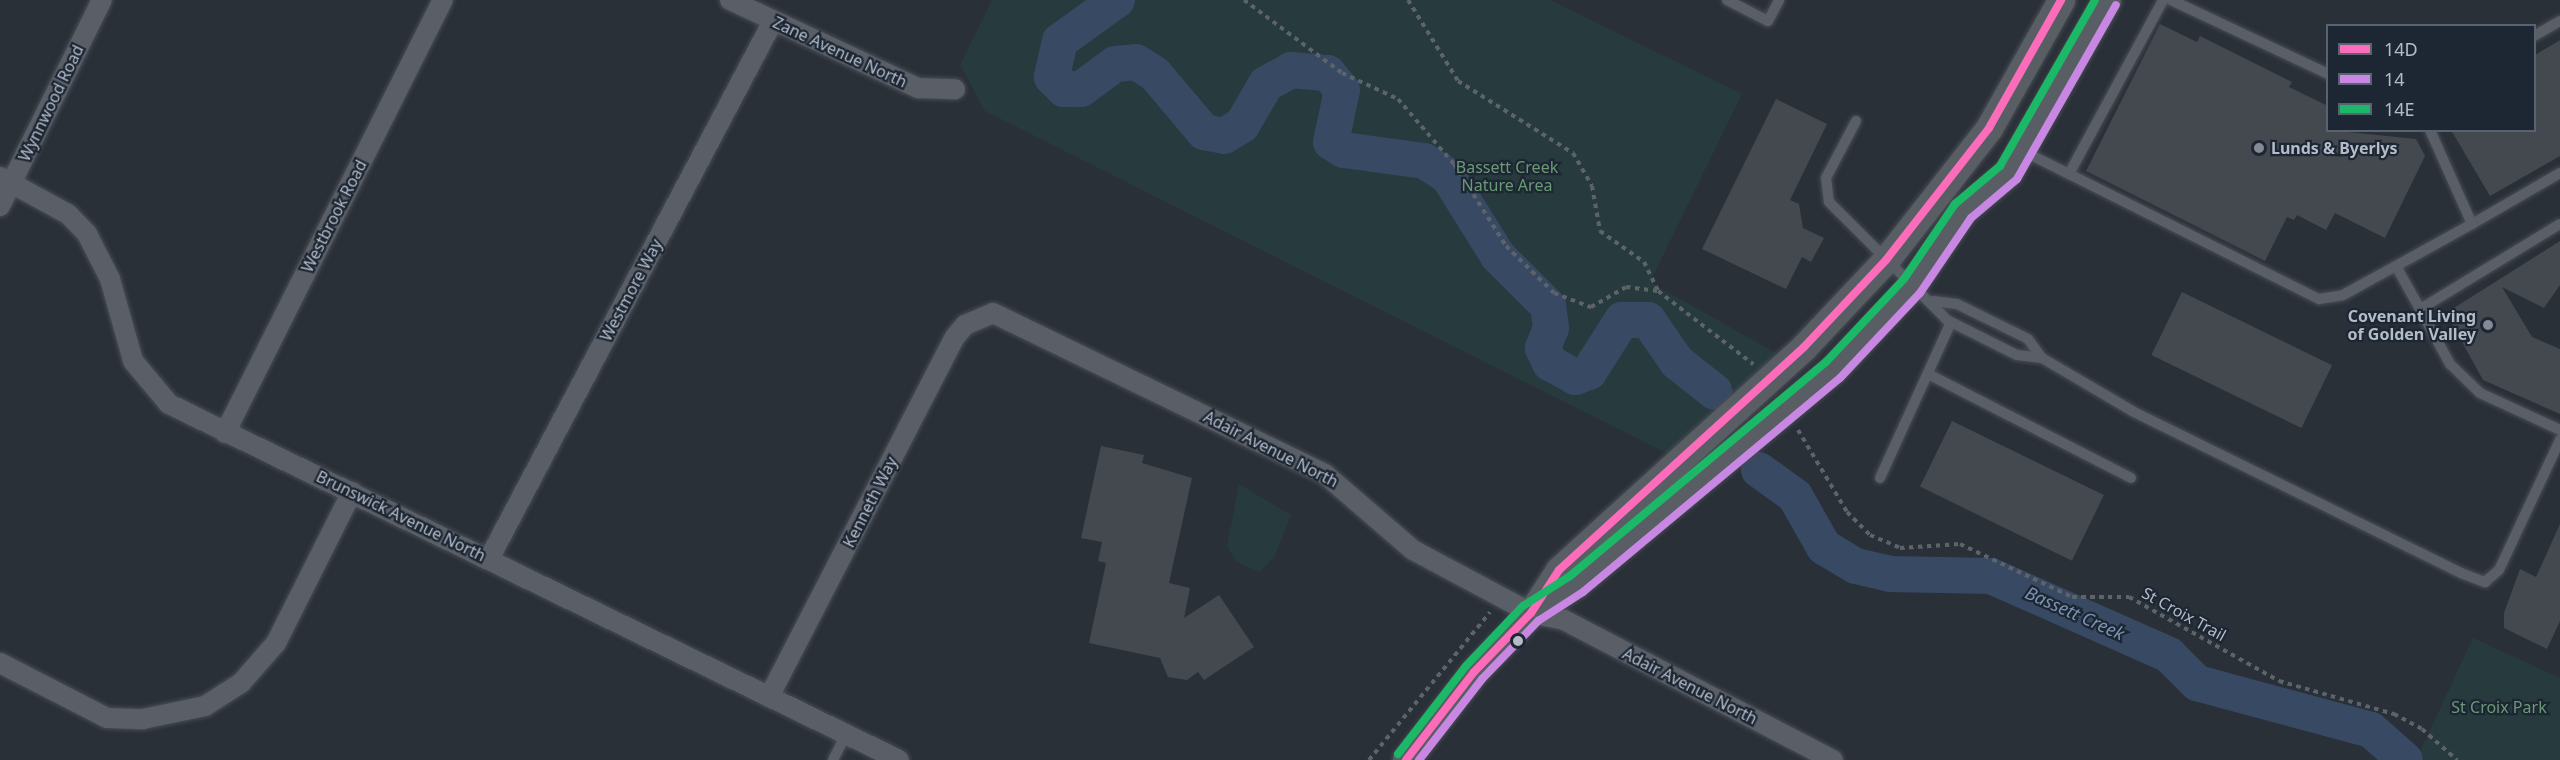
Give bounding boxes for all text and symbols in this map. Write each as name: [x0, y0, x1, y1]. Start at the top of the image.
street label: Zane Avenue North: [770, 13, 910, 91]
legend: [2326, 24, 2536, 132]
text: 14D: [2384, 37, 2418, 61]
street label: Wynnwood Road: [14, 42, 88, 164]
text: 14: [2384, 67, 2405, 91]
text: 14E: [2384, 97, 2415, 121]
place label: Lunds & Byerlys: [2271, 138, 2398, 158]
marker: Lunds & Byerlys: [2252, 141, 2266, 155]
street label: Westbrook Road: [297, 157, 371, 275]
park label: Bassett Creek Nature Area: [1456, 157, 1558, 195]
street label: Westmore Way: [596, 236, 666, 344]
place label: Covenant Living of Golden Valley: [2348, 306, 2476, 344]
marker: Covenant Living of Golden Valley: [2481, 318, 2495, 332]
street label: Adair Avenue North: [1201, 407, 1341, 491]
street label: Kenneth Way: [839, 453, 901, 551]
street label: Brunswick Avenue North: [313, 467, 489, 565]
water label: Bassett Creek: [2022, 581, 2128, 645]
street label: St Croix Trail: [2139, 583, 2229, 645]
unlabelled marker: [1512, 635, 1524, 647]
street label: Adair Avenue North: [1620, 644, 1760, 728]
park label: St Croix Park: [2451, 697, 2547, 717]

